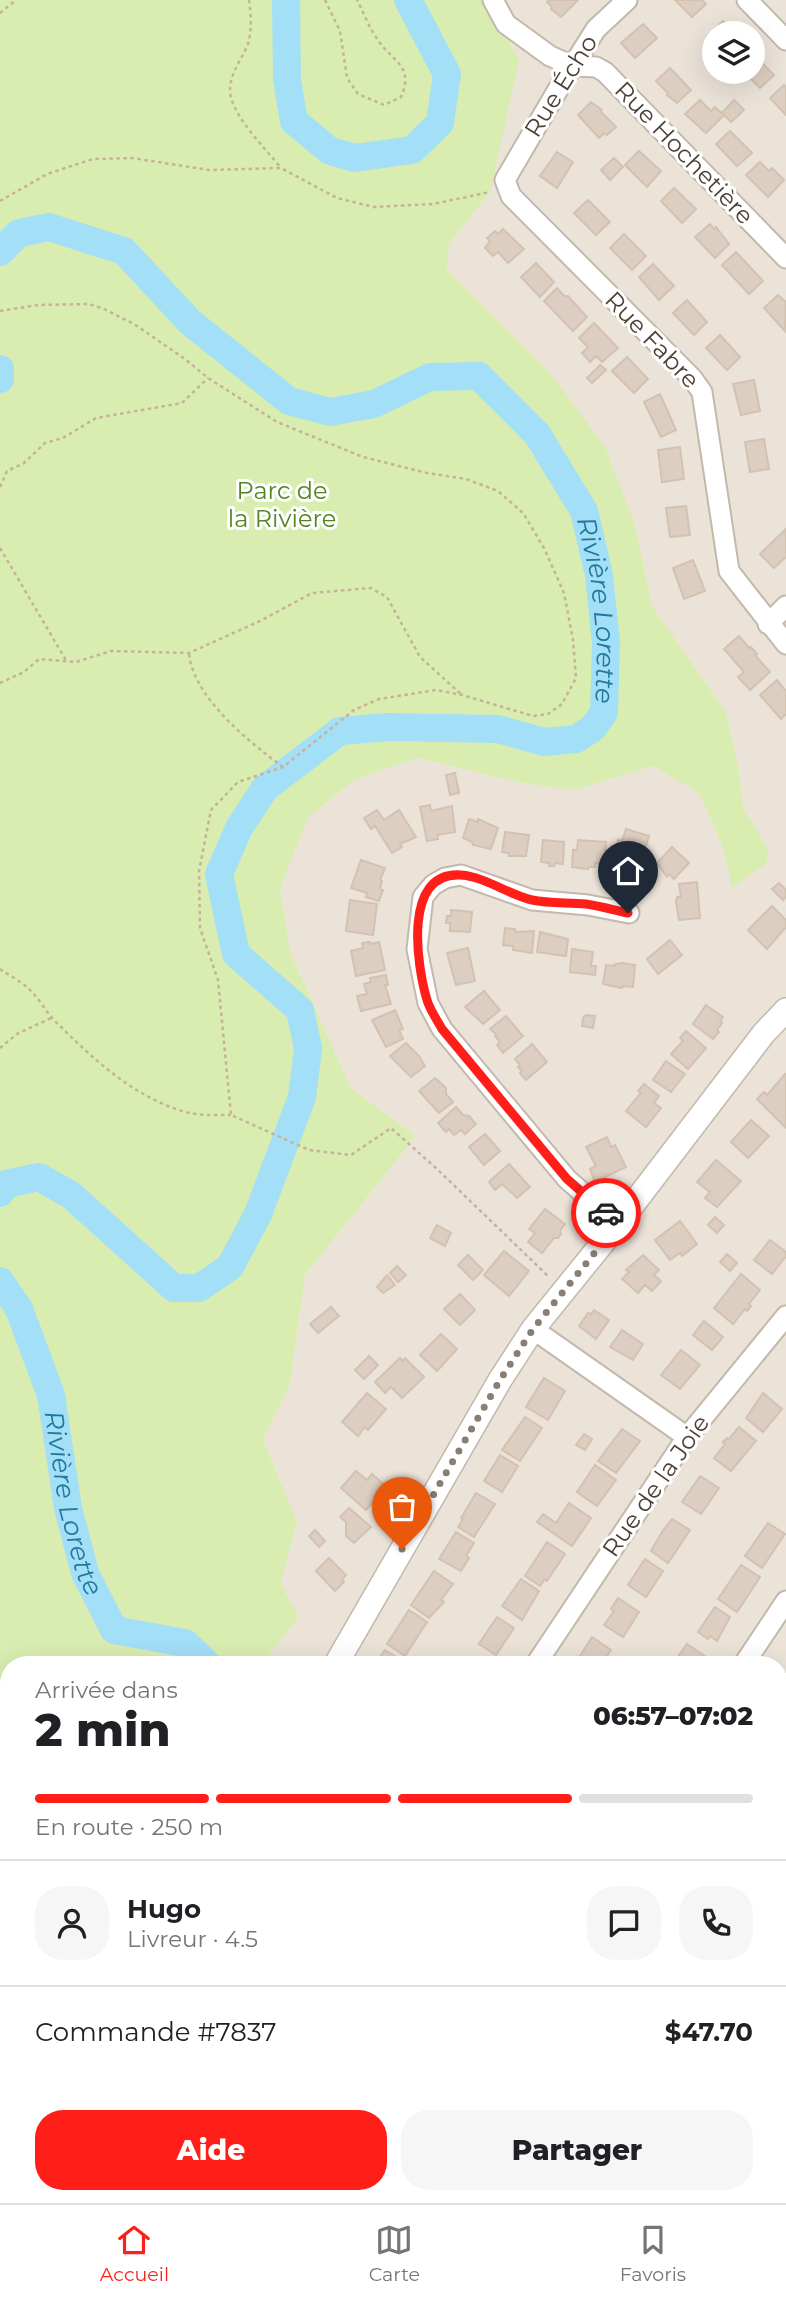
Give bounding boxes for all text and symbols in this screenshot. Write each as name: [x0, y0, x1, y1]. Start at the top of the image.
map controls: [702, 21, 765, 84]
button: layers: [702, 21, 765, 84]
street label: Rue Écho: [518, 29, 603, 142]
street label: Rue Hochetière: [609, 75, 760, 230]
street label: Rue Fabre: [599, 285, 706, 394]
park label: Parc de la Rivière: [228, 476, 336, 533]
water label: Rivière Lorette: [570, 514, 622, 704]
pin: [598, 841, 658, 913]
icon: home: [609, 852, 647, 890]
courier: [571, 1178, 641, 1248]
icon: car: [587, 1194, 625, 1232]
water label: Rivière Lorette: [38, 1409, 110, 1601]
street label: Rue de la Joie: [596, 1409, 715, 1562]
pin: [372, 1477, 432, 1549]
icon: bag: [383, 1488, 421, 1526]
text: Arrivée dans: [35, 1676, 178, 1704]
text: 06:57–07:02: [593, 1700, 753, 1732]
text: 2 min: [35, 1701, 170, 1758]
text: En route · 250 m: [35, 1813, 223, 1841]
button: person: [35, 1886, 109, 1960]
button: chat: [587, 1886, 661, 1960]
button: phone: [679, 1886, 753, 1960]
text: Hugo: [127, 1893, 201, 1925]
text: Livreur · 4.5: [127, 1925, 258, 1953]
text: Commande #7837: [35, 2016, 277, 2048]
text: $47.70: [665, 2016, 753, 2048]
button: Aide: [35, 2110, 387, 2190]
button: Partager: [401, 2110, 753, 2190]
tab: Accueil: [100, 2221, 169, 2286]
tab: Carte: [369, 2221, 420, 2286]
tab: Favoris: [620, 2221, 686, 2286]

